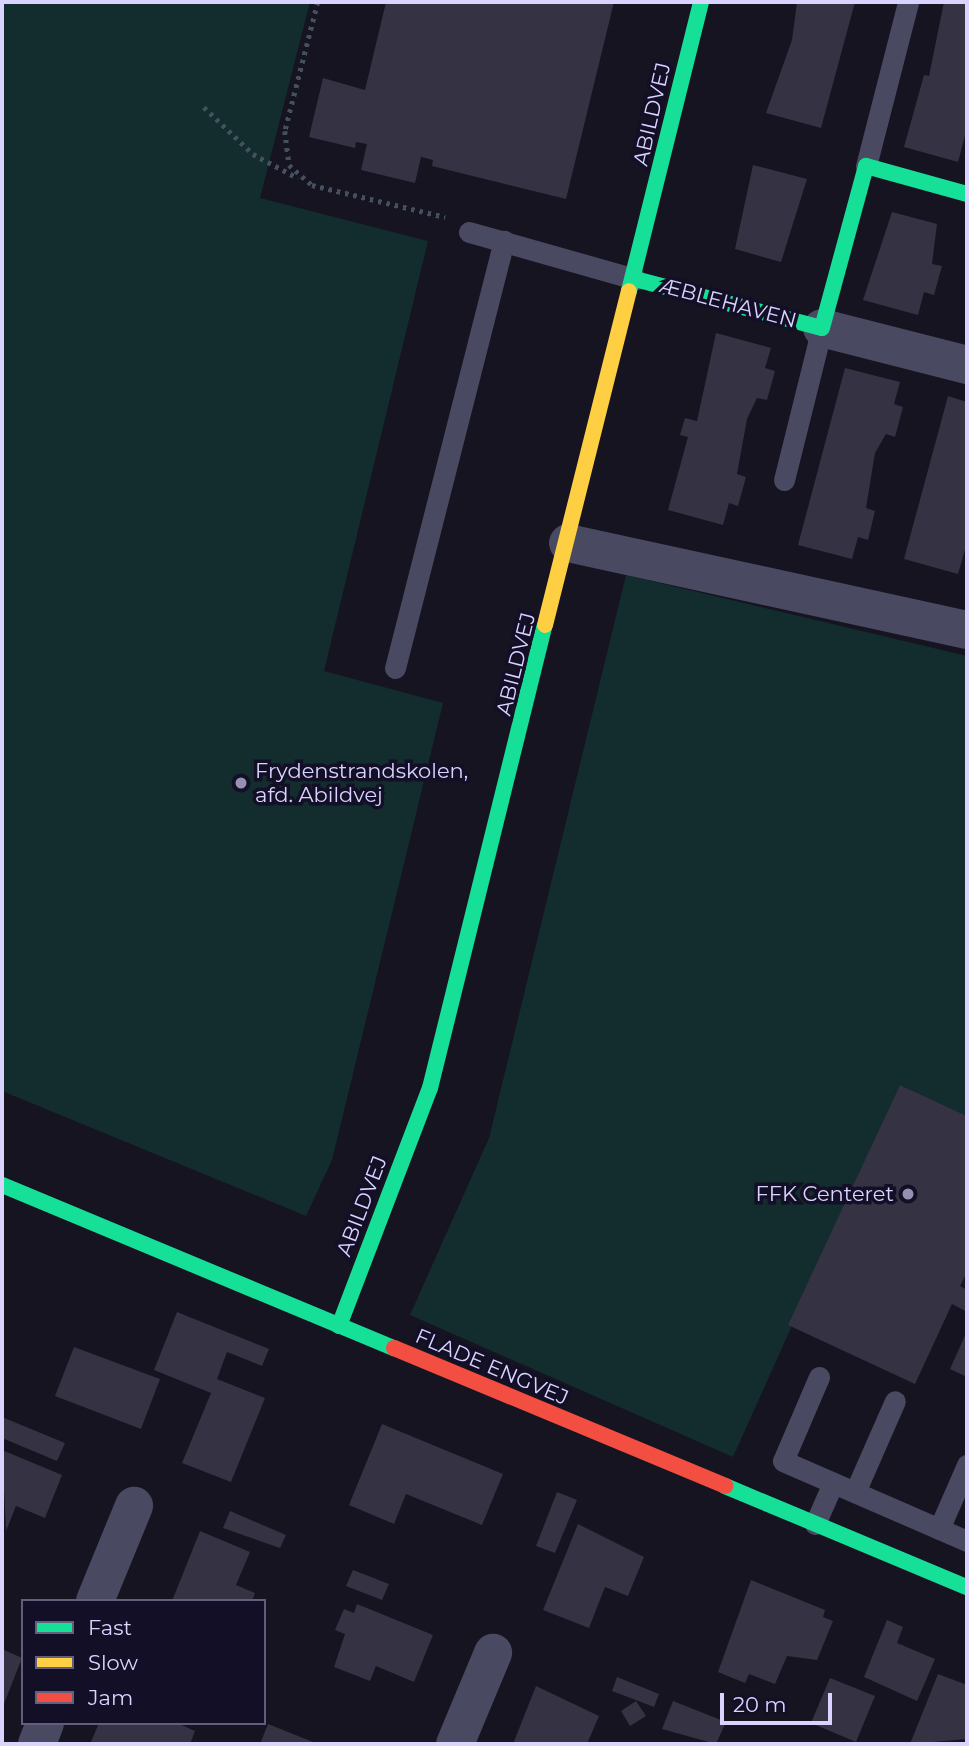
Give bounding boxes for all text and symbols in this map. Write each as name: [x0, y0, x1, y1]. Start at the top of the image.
street label: ABILDVEJ: [628, 60, 676, 168]
street label: ÆBLEHAVEN: [657, 273, 799, 333]
street label: ABILDVEJ: [491, 610, 541, 718]
place label: Frydenstrandskolen, afd. Abildvej: [255, 758, 468, 808]
marker: Frydenstrandskolen, afd. Abildvej: [233, 775, 249, 791]
street label: ABILDVEJ: [331, 1152, 393, 1260]
place label: FFK Centeret: [756, 1181, 894, 1207]
marker: FFK Centeret: [900, 1186, 916, 1202]
street label: FLADE ENGVEJ: [412, 1323, 572, 1411]
legend: [21, 1599, 266, 1725]
text: Fast: [88, 1615, 132, 1640]
text: Slow: [88, 1650, 138, 1675]
scale bar: [724, 1680, 836, 1724]
text: Jam: [88, 1685, 133, 1710]
text: 20 m: [733, 1692, 787, 1717]

